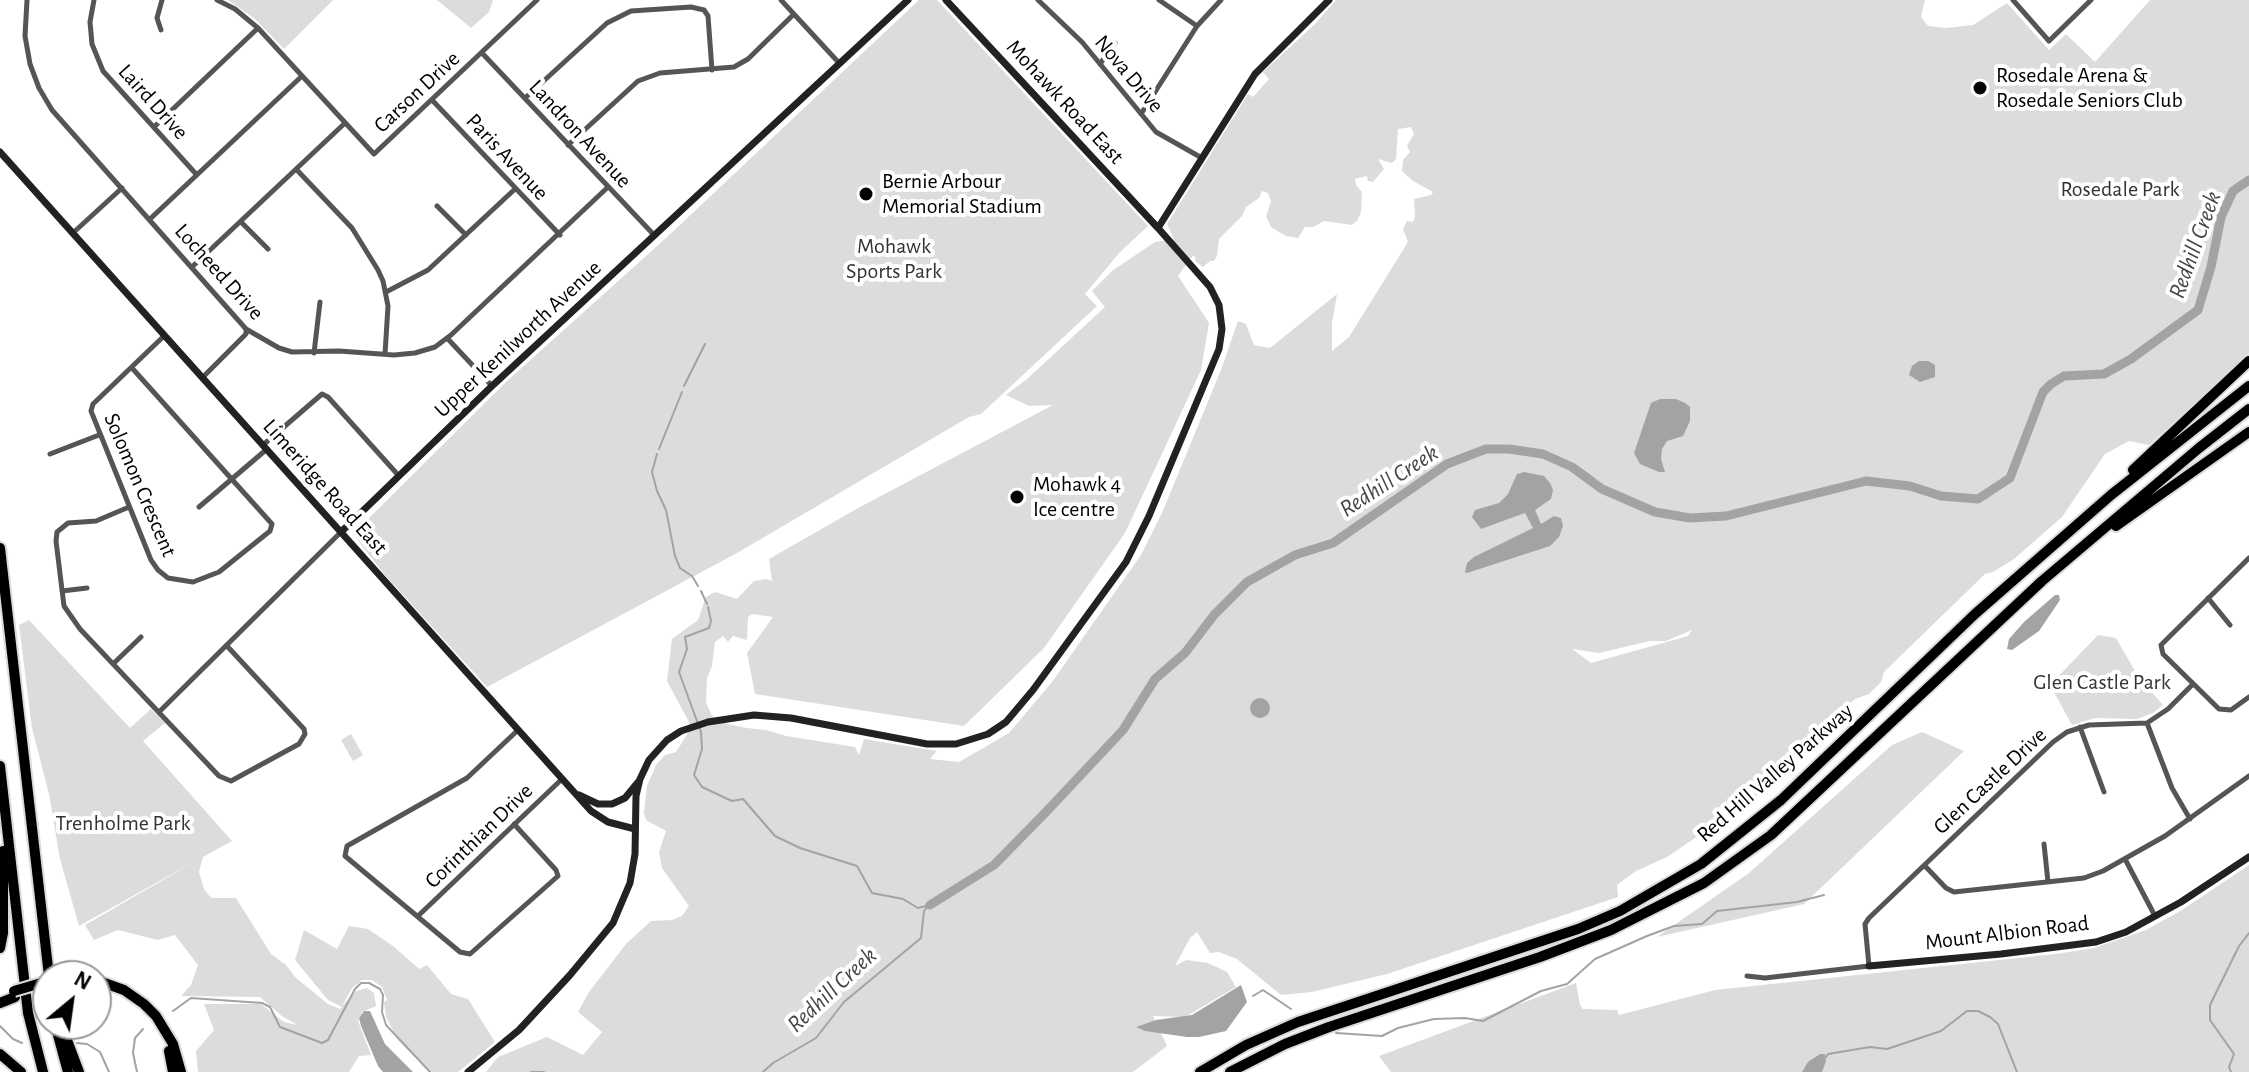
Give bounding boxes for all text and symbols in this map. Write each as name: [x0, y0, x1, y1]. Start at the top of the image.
street label: Nova Drive: [1089, 30, 1169, 118]
street label: Mohawk Road East: [1001, 34, 1129, 170]
street label: Carson Drive: [369, 46, 465, 138]
street label: Laird Drive: [112, 59, 194, 145]
place label: Rosedale Arena & Rosedale Seniors Club: [1996, 62, 2183, 114]
street label: Landron Avenue: [523, 74, 637, 194]
marker: Rosedale Arena & Rosedale Seniors Club: [1971, 79, 1989, 97]
street label: Paris Avenue: [460, 108, 554, 206]
place label: Bernie Arbour Memorial Stadium: [882, 168, 1042, 220]
park label: Rosedale Park: [2060, 176, 2180, 202]
marker: Bernie Arbour Memorial Stadium: [857, 185, 875, 203]
water label: Redhill Creek: [2162, 188, 2228, 302]
street label: Locheed Drive: [169, 218, 269, 326]
park label: Mohawk Sports Park: [846, 233, 942, 284]
street label: Upper Kenilworth Avenue: [429, 255, 607, 423]
street label: Solomon Crescent: [98, 409, 182, 561]
street label: Limeridge Road East: [257, 414, 393, 560]
water label: Redhill Creek: [1334, 438, 1444, 524]
place label: Mohawk 4 Ice centre: [1033, 471, 1121, 522]
marker: Mohawk 4 Ice centre: [1008, 488, 1026, 506]
park label: Glen Castle Park: [2033, 669, 2171, 695]
street label: Red Hill Valley Parkway: [1691, 698, 1859, 848]
street label: Glen Castle Drive: [1928, 722, 2052, 840]
street label: Corinthian Drive: [420, 778, 538, 894]
park label: Trenholme Park: [56, 810, 190, 836]
street label: Mount Albion Road: [1924, 910, 2090, 956]
water label: Redhill Creek: [781, 941, 883, 1039]
north arrow: [32, 960, 112, 1040]
text: N: [71, 967, 95, 994]

